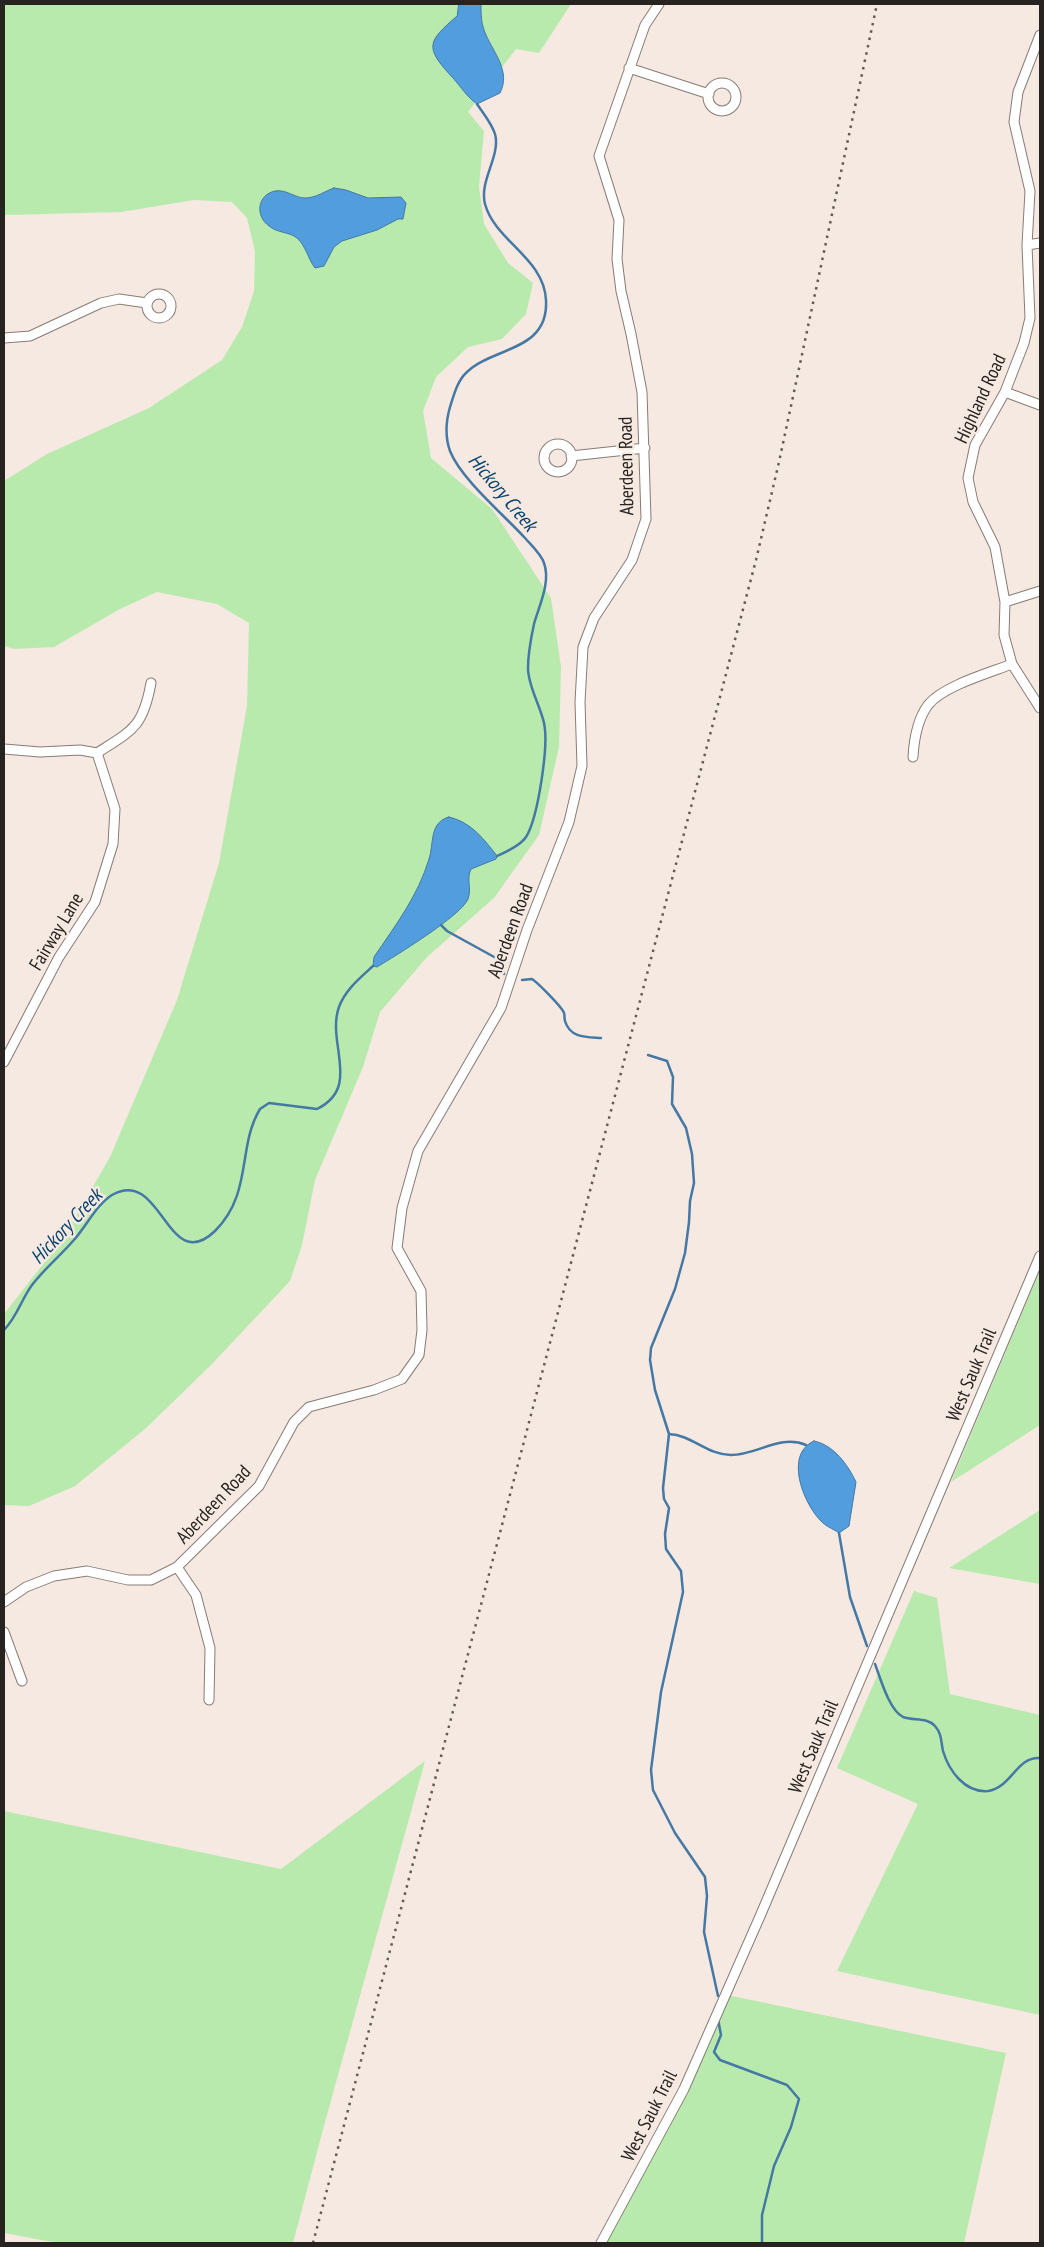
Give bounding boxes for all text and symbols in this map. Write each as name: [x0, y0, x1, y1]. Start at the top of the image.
street label: Highland Road: [950, 351, 1012, 447]
street label: Aberdeen Road: [615, 416, 639, 516]
water label: Hickory Creek: [463, 449, 541, 537]
street label: Aberdeen Road: [483, 881, 539, 981]
street label: Fairway Lane: [25, 889, 89, 975]
water label: Hickory Creek: [26, 1184, 108, 1270]
street label: West Sauk Trail: [942, 1325, 1002, 1425]
street label: Aberdeen Road: [172, 1461, 256, 1549]
street label: West Sauk Trail: [784, 1697, 844, 1797]
street label: West Sauk Trail: [617, 2067, 683, 2165]

